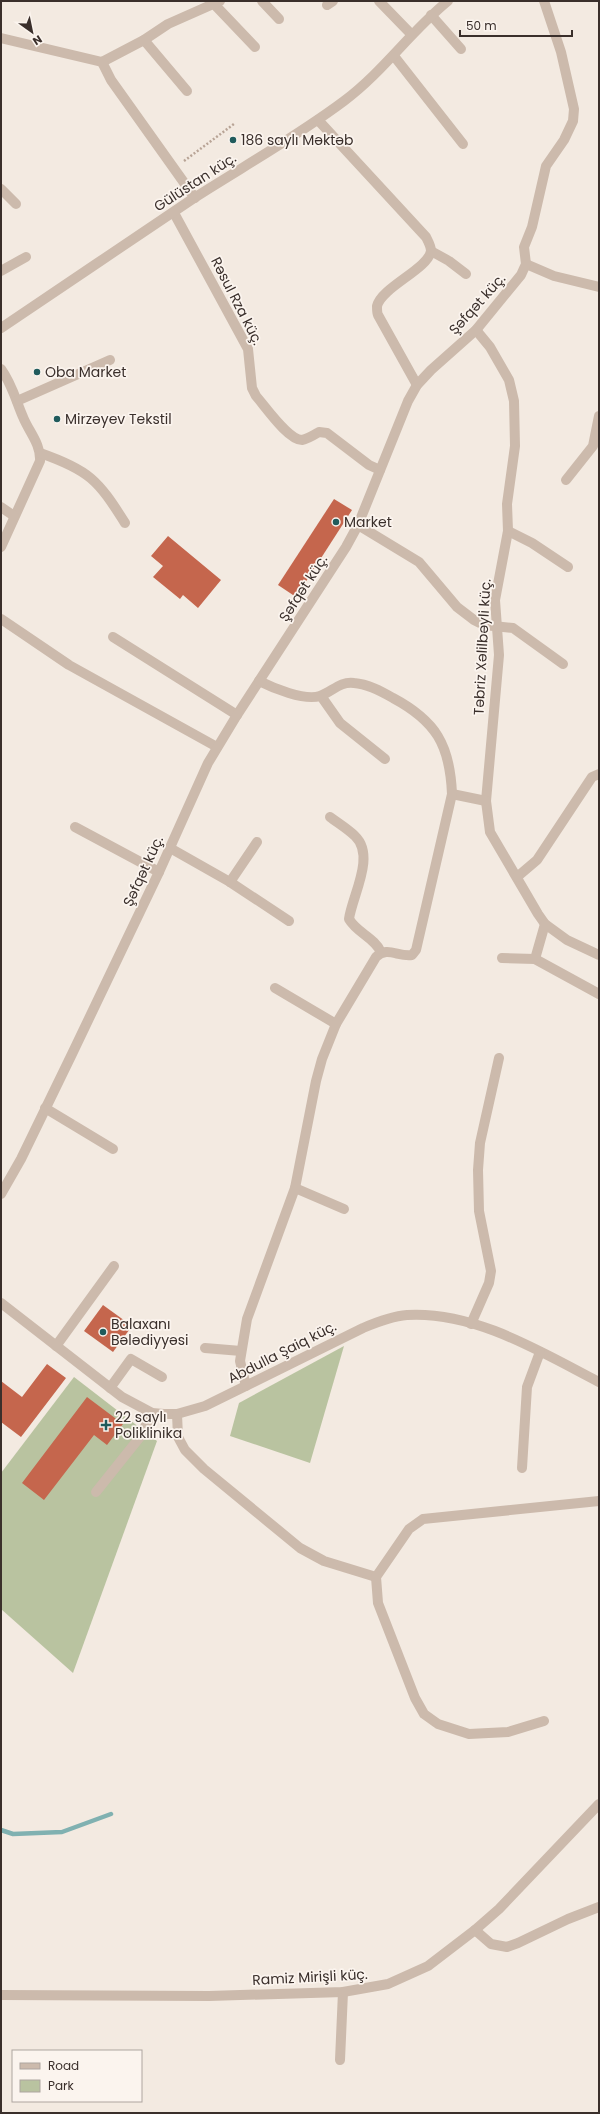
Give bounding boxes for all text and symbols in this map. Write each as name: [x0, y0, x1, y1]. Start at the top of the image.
north arrow: [12, 12, 52, 52]
scale bar: [460, 12, 572, 38]
text: 50 m: [466, 17, 497, 34]
text: N: [30, 31, 45, 49]
place label: 186 saylı Məktəb: [241, 130, 353, 150]
marker: 186 saylı Məktəb: [228, 135, 238, 145]
street label: Gülüstan küç.: [150, 148, 240, 216]
street label: Rəsul Rza küç.: [206, 254, 268, 349]
street label: Şəfqət küç.: [444, 269, 510, 339]
place label: Oba Market: [45, 362, 126, 382]
marker: Oba Market: [32, 367, 42, 377]
place label: Mirzəyev Tekstil: [65, 409, 172, 429]
marker: Mirzəyev Tekstil: [52, 414, 62, 424]
place label: Market: [344, 512, 392, 532]
marker: Market: [331, 517, 341, 527]
street label: Şəfqət küç.: [274, 551, 332, 625]
street label: Təbriz Xəlilbəyli küç.: [468, 578, 496, 716]
street label: Şəfqət küç.: [118, 832, 168, 910]
place label: Balaxanı Bələdiyyəsi: [111, 1314, 189, 1350]
street label: Abdulla Şaiq küç.: [224, 1316, 340, 1388]
marker: Balaxanı Bələdiyyəsi: [98, 1327, 108, 1337]
place label: 22 saylı Poliklinika: [115, 1407, 182, 1443]
marker: 22 saylı Poliklinika: [100, 1419, 112, 1431]
street label: Ramiz Mirişli küç.: [252, 1964, 368, 1990]
legend: [12, 2050, 142, 2102]
text: Road: [48, 2057, 79, 2074]
text: Park: [48, 2077, 75, 2094]

